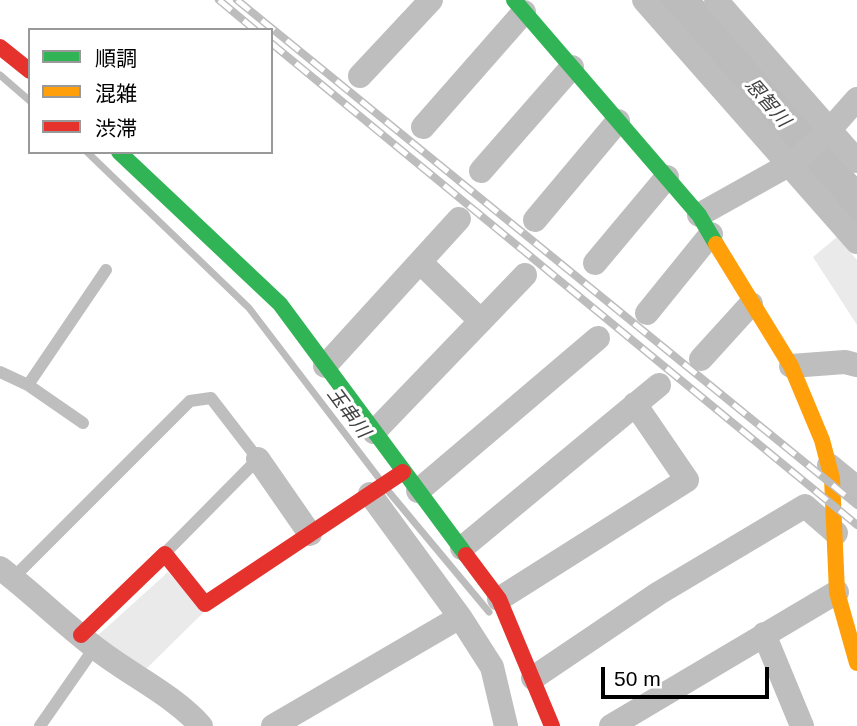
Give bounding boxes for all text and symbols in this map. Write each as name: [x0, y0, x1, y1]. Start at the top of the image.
legend: [28, 28, 273, 154]
text: 順調: [95, 47, 137, 70]
water label: 恩智川: [740, 74, 794, 132]
text: 混雑: [95, 82, 137, 105]
text: 渋滞: [95, 117, 137, 140]
water label: 玉串川: [322, 383, 374, 443]
scale bar: [605, 652, 773, 696]
text: 50 m: [614, 667, 661, 690]

